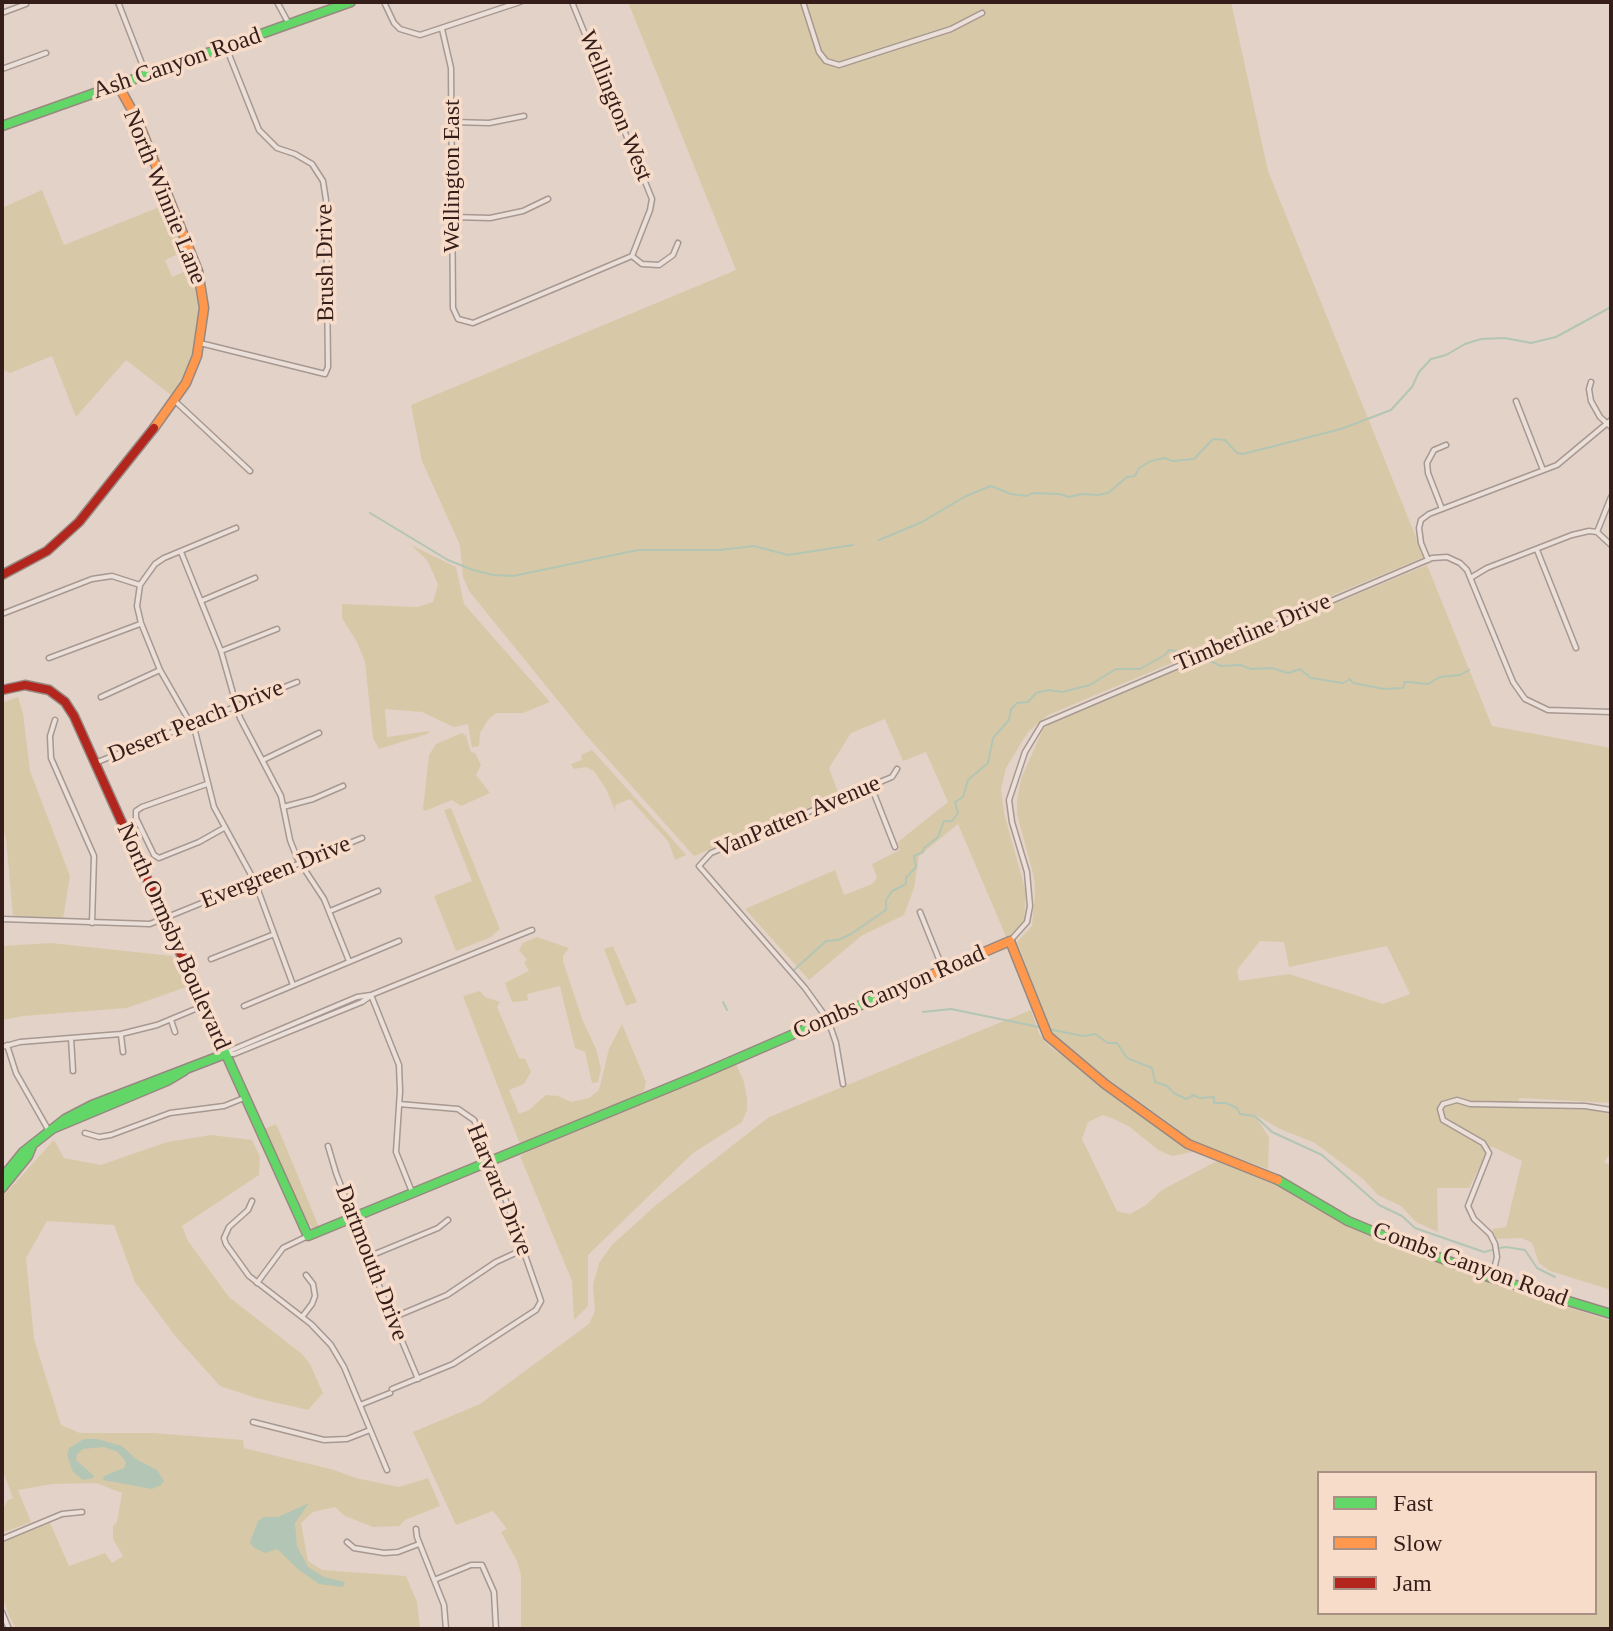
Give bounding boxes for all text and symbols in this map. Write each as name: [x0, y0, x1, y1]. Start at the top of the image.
street label: Ash Canyon Road: [89, 22, 265, 106]
street label: Wellington West: [572, 27, 658, 185]
street label: Wellington East: [439, 99, 467, 253]
street label: North Winnie Lane: [116, 106, 212, 288]
street label: Brush Drive: [311, 204, 341, 322]
street label: Timberline Drive: [1171, 587, 1335, 679]
street label: Desert Peach Drive: [104, 674, 288, 770]
street label: VanPatten Avenue: [711, 769, 885, 865]
street label: North Ormsby Boulevard: [110, 819, 236, 1055]
street label: Evergreen Drive: [197, 830, 355, 916]
street label: Combs Canyon Road: [789, 940, 989, 1046]
street label: Harvard Drive: [460, 1120, 538, 1260]
street label: Dartmouth Drive: [328, 1181, 414, 1345]
street label: Combs Canyon Road: [1369, 1216, 1571, 1314]
legend: [1317, 1471, 1597, 1615]
text: Fast: [1393, 1490, 1433, 1516]
text: Slow: [1393, 1530, 1442, 1556]
text: Jam: [1393, 1570, 1432, 1596]

